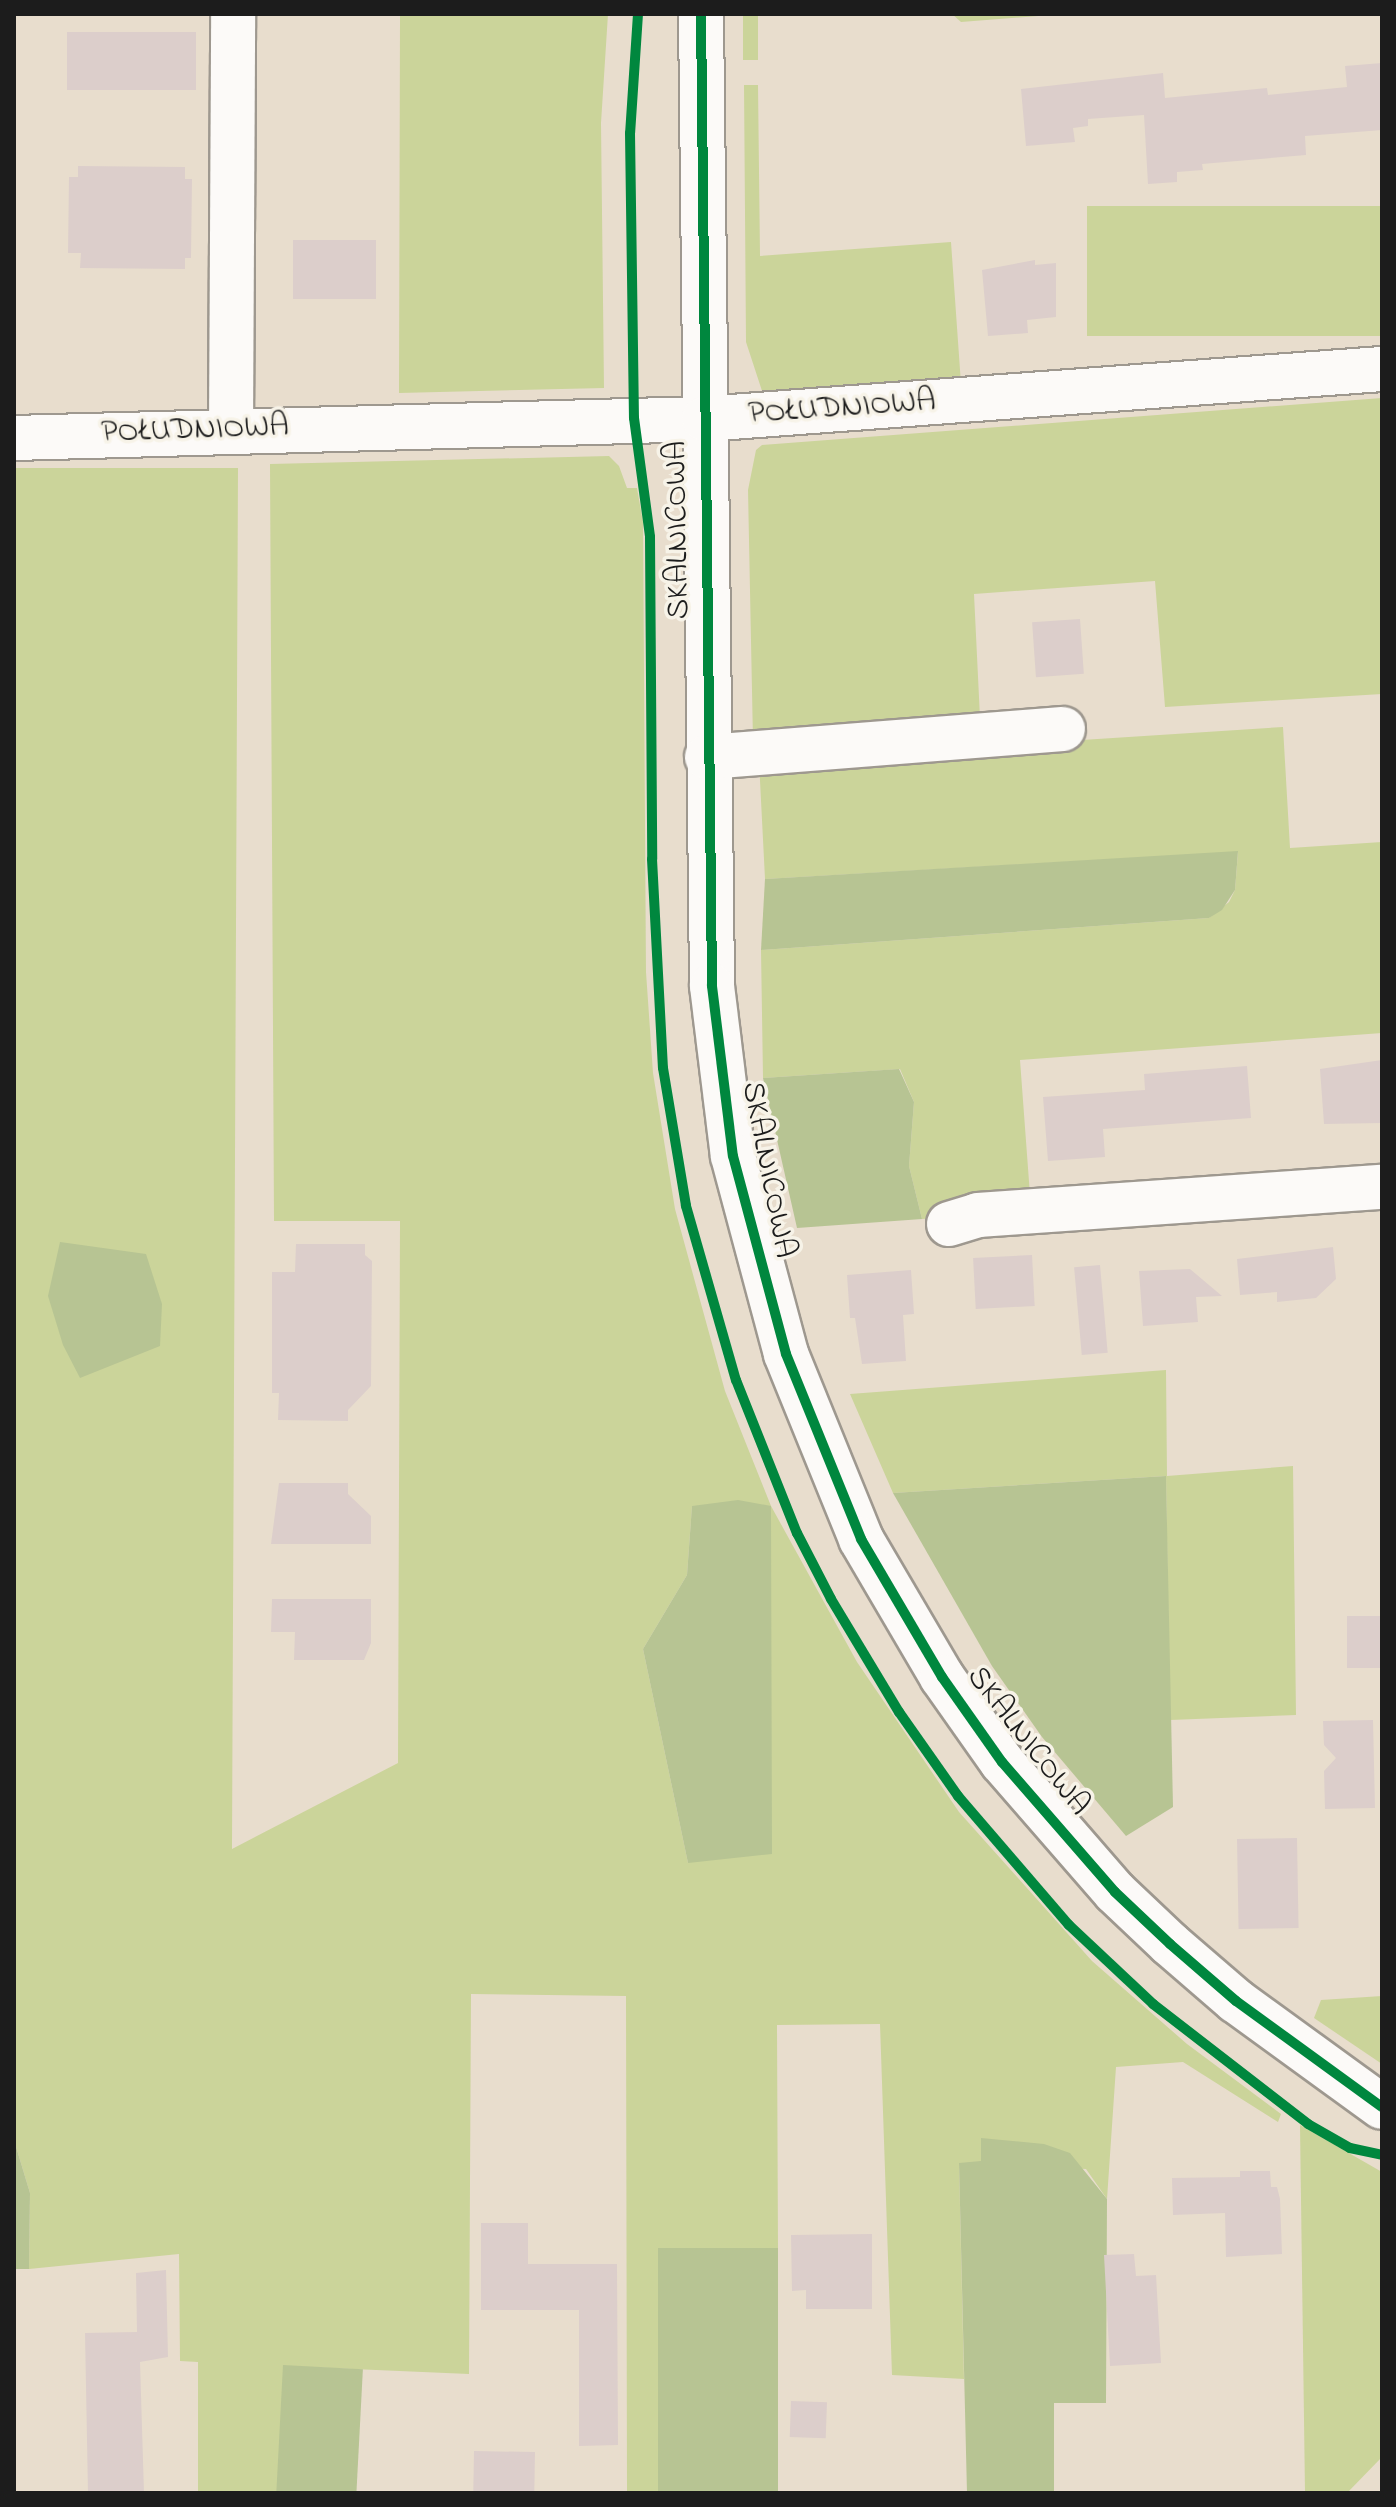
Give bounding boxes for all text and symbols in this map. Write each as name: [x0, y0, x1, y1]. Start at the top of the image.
street label: POŁUDNIOWA: [747, 383, 937, 435]
street label: POŁUDNIOWA: [100, 409, 290, 453]
street label: SKALNICOWA: [658, 440, 700, 620]
street label: SKALNICOWA: [731, 1079, 803, 1261]
street label: SKALNICOWA: [957, 1660, 1097, 1824]

